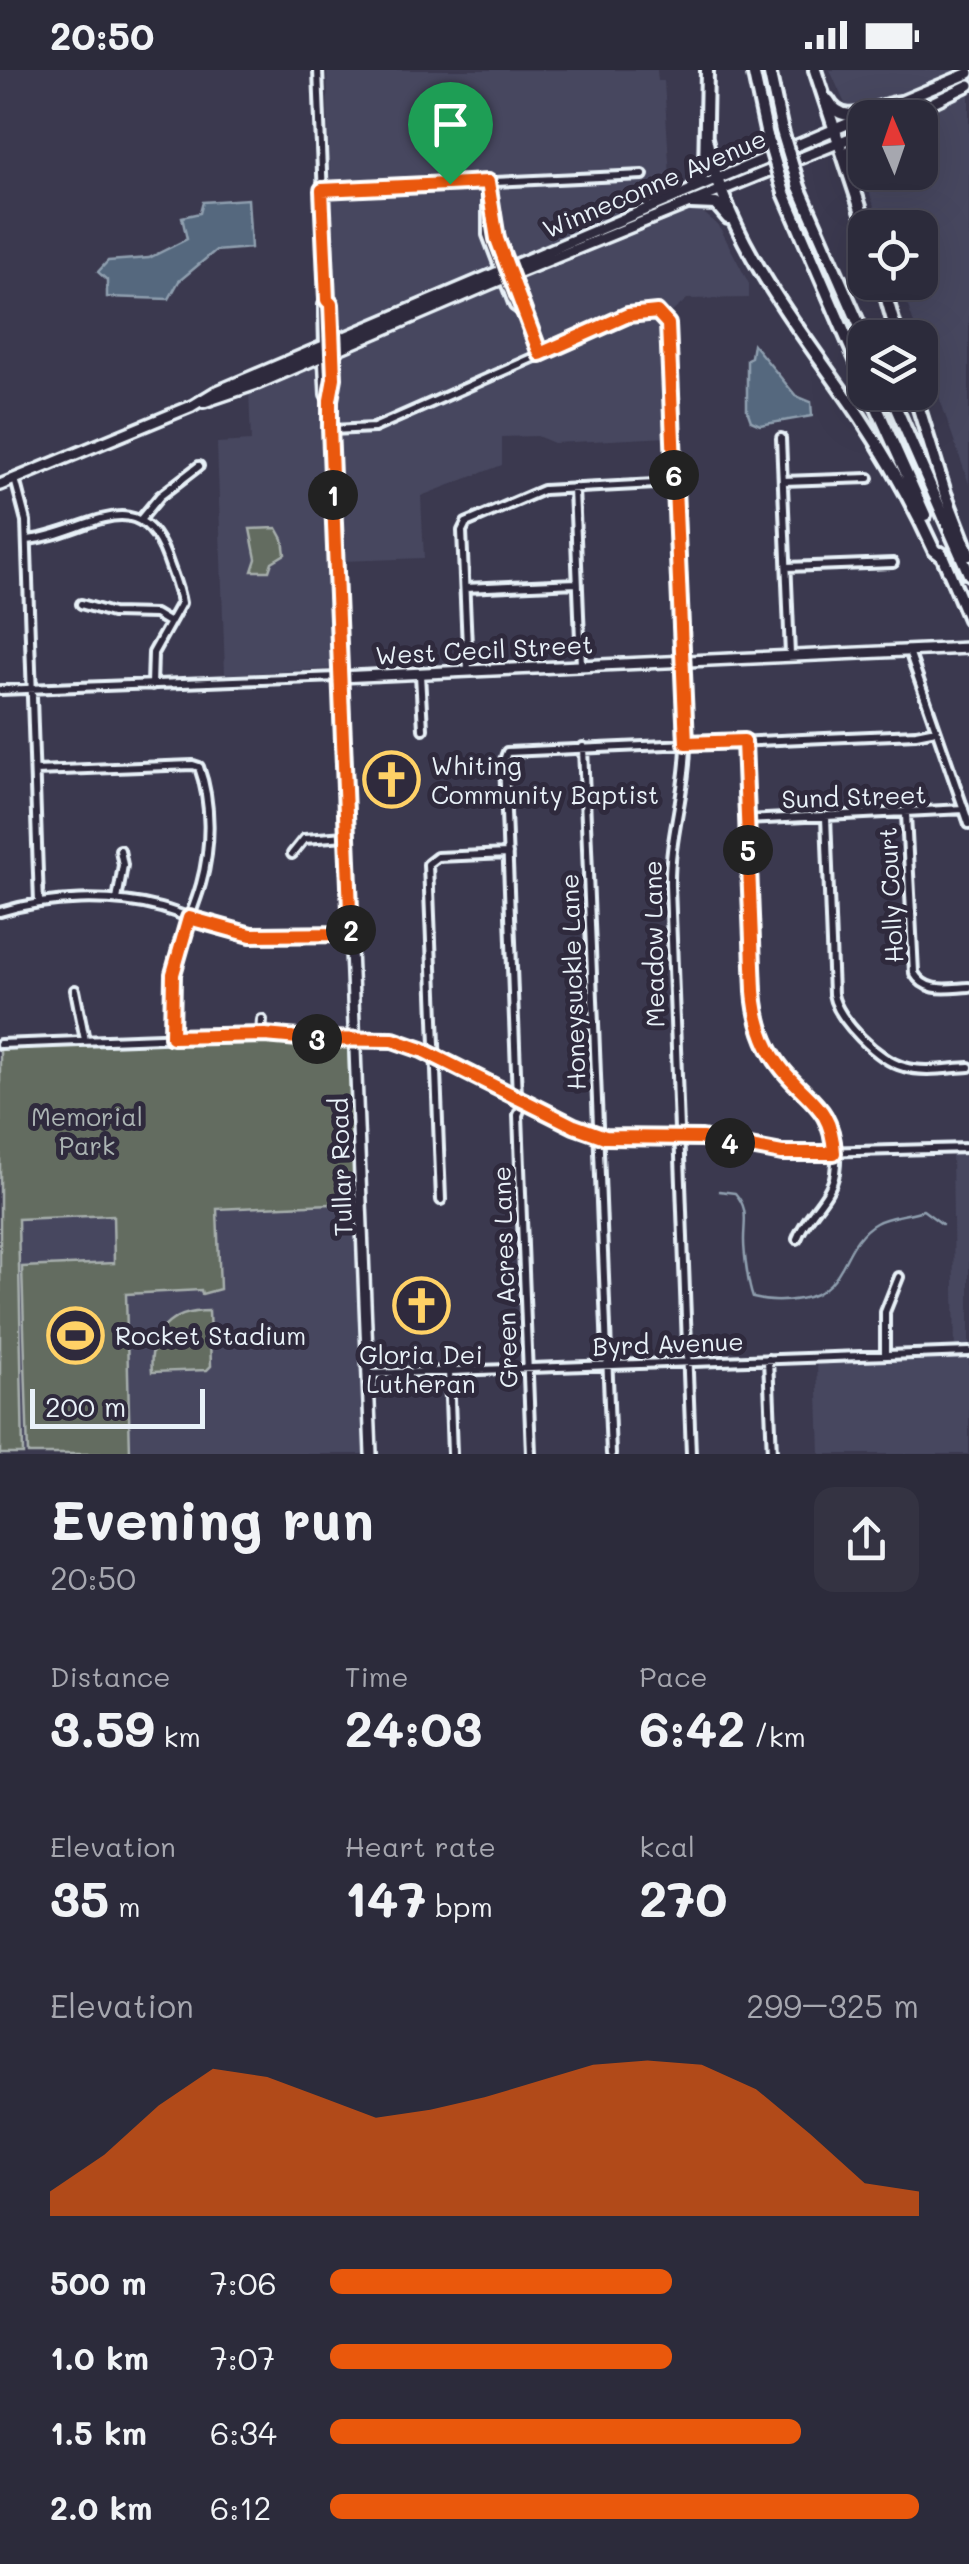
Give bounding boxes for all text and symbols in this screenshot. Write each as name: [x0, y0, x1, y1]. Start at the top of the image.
text: 20:50: [50, 10, 154, 60]
pin: [408, 82, 493, 185]
icon: arrive: [423, 97, 478, 152]
north arrow: [848, 100, 938, 190]
map controls: [848, 100, 938, 410]
street label: Winneconne Avenue: [537, 121, 771, 245]
button: locate: [848, 210, 938, 300]
button: layers: [848, 320, 938, 410]
pin: 6: [649, 450, 699, 500]
text: 6: [666, 457, 682, 493]
pin: 1: [308, 470, 358, 520]
text: 1: [327, 477, 339, 513]
street label: West Cecil Street: [374, 627, 594, 671]
church icon: Whiting Community Baptist: [362, 749, 422, 809]
place label: Whiting Community Baptist: [431, 749, 659, 811]
street label: Sund Street: [781, 777, 927, 815]
pin: 5: [723, 825, 773, 875]
street label: Holly Court: [870, 826, 911, 964]
text: 5: [740, 832, 756, 868]
street label: Meadow Lane: [636, 860, 670, 1028]
street label: Honeysuckle Lane: [552, 873, 593, 1091]
pin: 2: [326, 905, 376, 955]
text: 2: [343, 912, 359, 948]
pin: 3: [292, 1014, 342, 1064]
text: 3: [309, 1021, 325, 1057]
street label: Tullar Road: [322, 1097, 358, 1237]
park label: Memorial Park: [31, 1100, 143, 1161]
pin: 4: [705, 1118, 755, 1168]
text: 4: [721, 1125, 739, 1161]
street label: Green Acres Lane: [484, 1165, 524, 1389]
church icon: Gloria Dei Lutheran: [391, 1275, 451, 1335]
sports icon: Rocket Stadium: [46, 1305, 106, 1365]
place label: Rocket Stadium: [115, 1319, 306, 1351]
street label: Byrd Avenue: [592, 1324, 744, 1363]
place label: Gloria Dei Lutheran: [359, 1338, 483, 1399]
scale bar: [30, 1384, 205, 1428]
text: 200 m: [45, 1388, 126, 1424]
text: Evening run: [50, 1482, 374, 1554]
button: share: [814, 1487, 919, 1592]
text: 20:50: [50, 1556, 136, 1598]
text: Distance: [50, 1658, 171, 1694]
text: Time: [345, 1658, 408, 1694]
text: Pace: [639, 1658, 708, 1694]
text: 3.59: [50, 1694, 155, 1760]
text: 24:03: [345, 1694, 482, 1760]
text: 6:42: [639, 1694, 745, 1760]
text: km: [155, 1718, 201, 1754]
text: /km: [745, 1718, 806, 1754]
text: Elevation: [50, 1828, 176, 1864]
text: Heart rate: [345, 1828, 496, 1864]
text: kcal: [639, 1828, 695, 1864]
text: 35: [50, 1864, 109, 1930]
text: 147: [345, 1864, 426, 1930]
text: 270: [639, 1864, 727, 1930]
text: m: [109, 1888, 140, 1924]
text: bpm: [426, 1888, 493, 1924]
text: Elevation: [50, 1984, 194, 2026]
text: 299–325 m: [746, 1984, 919, 2026]
text: 500 m: [50, 2261, 147, 2303]
text: 7:06: [210, 2261, 277, 2303]
text: 1.0 km: [50, 2336, 149, 2378]
text: 7:07: [210, 2336, 275, 2378]
text: 1.5 km: [50, 2411, 147, 2453]
text: 6:34: [210, 2411, 277, 2453]
text: 2.0 km: [50, 2486, 153, 2528]
text: 6:12: [210, 2486, 271, 2528]

